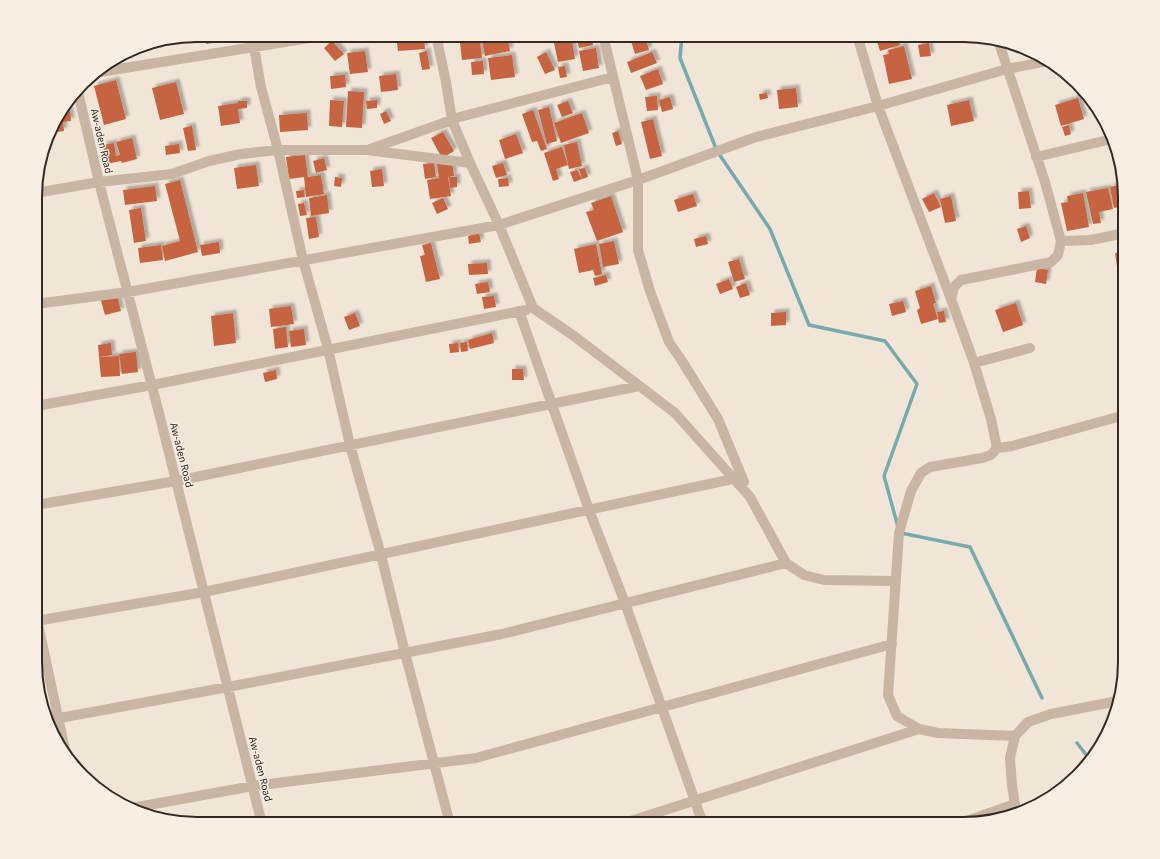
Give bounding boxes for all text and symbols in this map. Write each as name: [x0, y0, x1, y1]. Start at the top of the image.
street label: Aw-aden Road: [87, 107, 116, 175]
street label: Aw-aden Road: [166, 421, 197, 489]
street label: Aw-aden Road: [245, 735, 276, 803]

